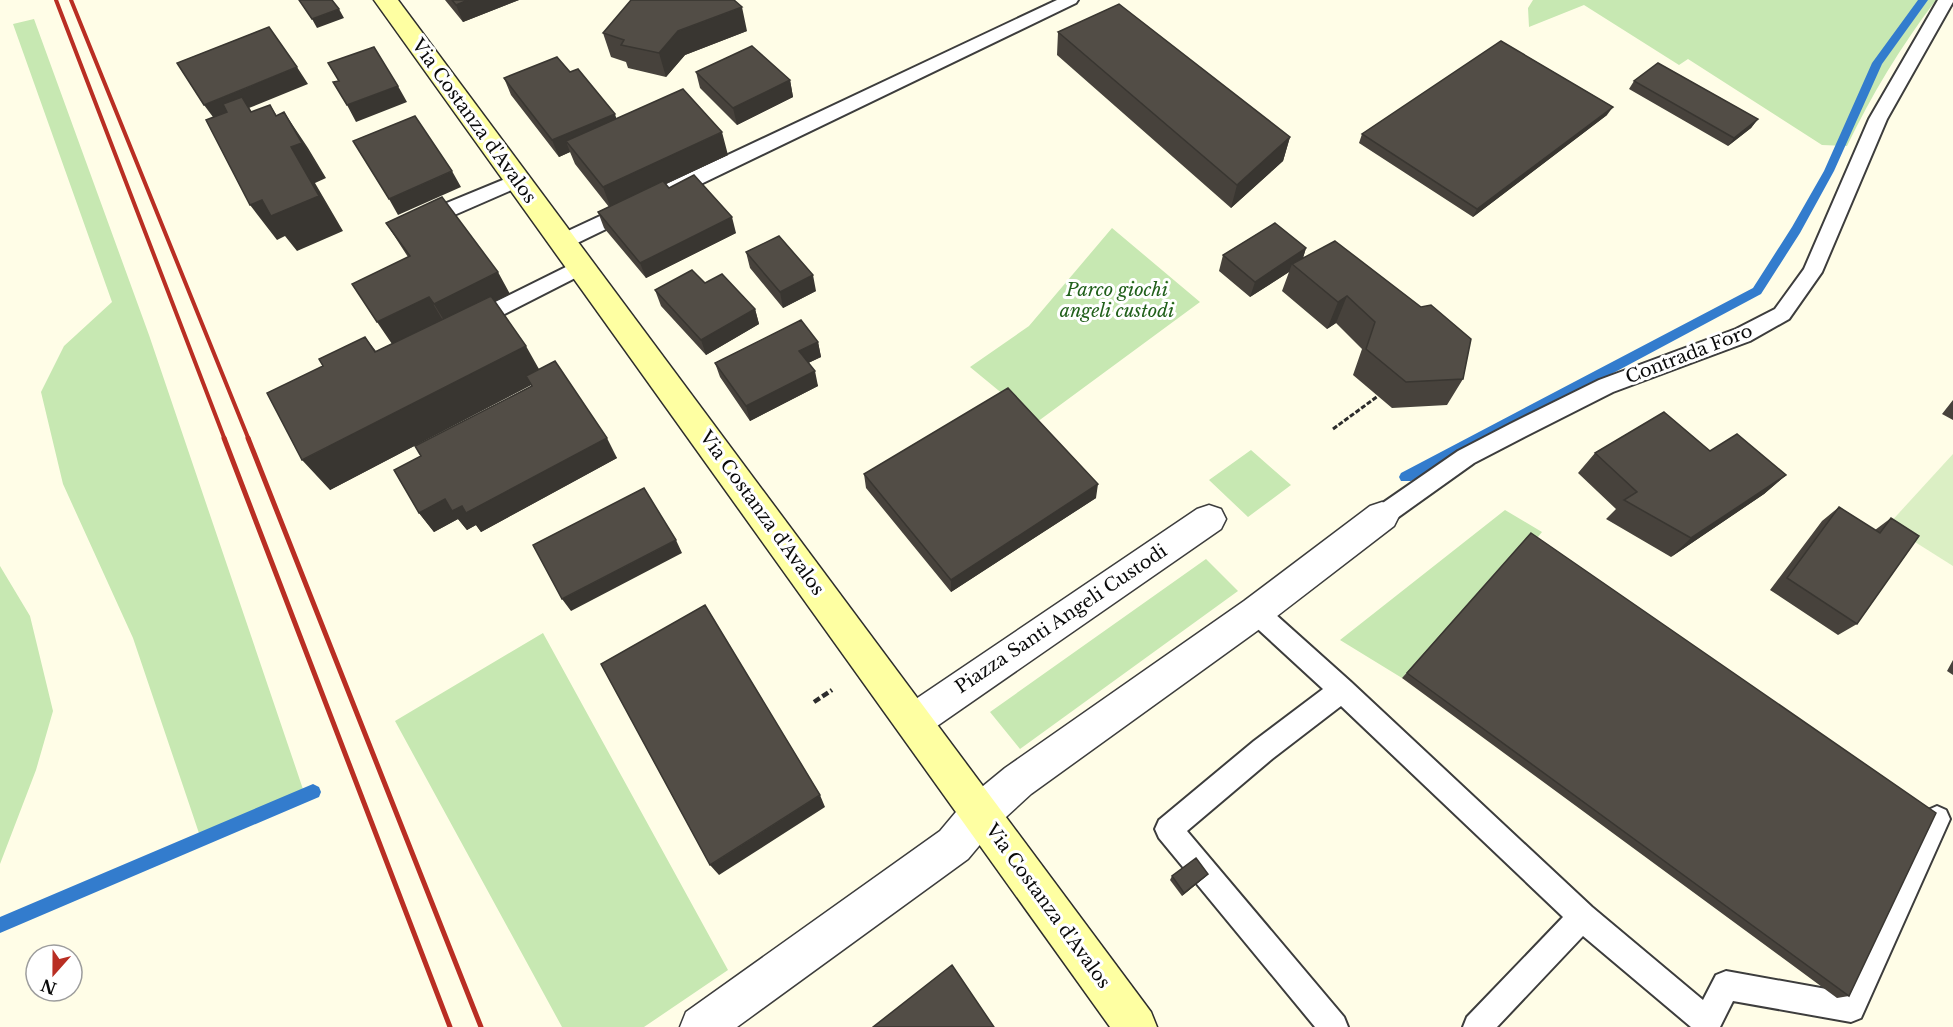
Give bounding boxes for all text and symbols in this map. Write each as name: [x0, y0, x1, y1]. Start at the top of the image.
street label: Via Costanza d'Avalos: [406, 34, 541, 207]
park label: Parco giochi angeli custodi: [1060, 279, 1175, 322]
street label: Contrada Foro: [1622, 320, 1756, 388]
street label: Via Costanza d'Avalos: [694, 426, 829, 599]
street label: Piazza Santi Angeli Custodi: [951, 540, 1171, 698]
street label: Via Costanza d'Avalos: [980, 819, 1115, 992]
north arrow: [24, 943, 84, 1003]
text: N: [38, 975, 59, 999]

